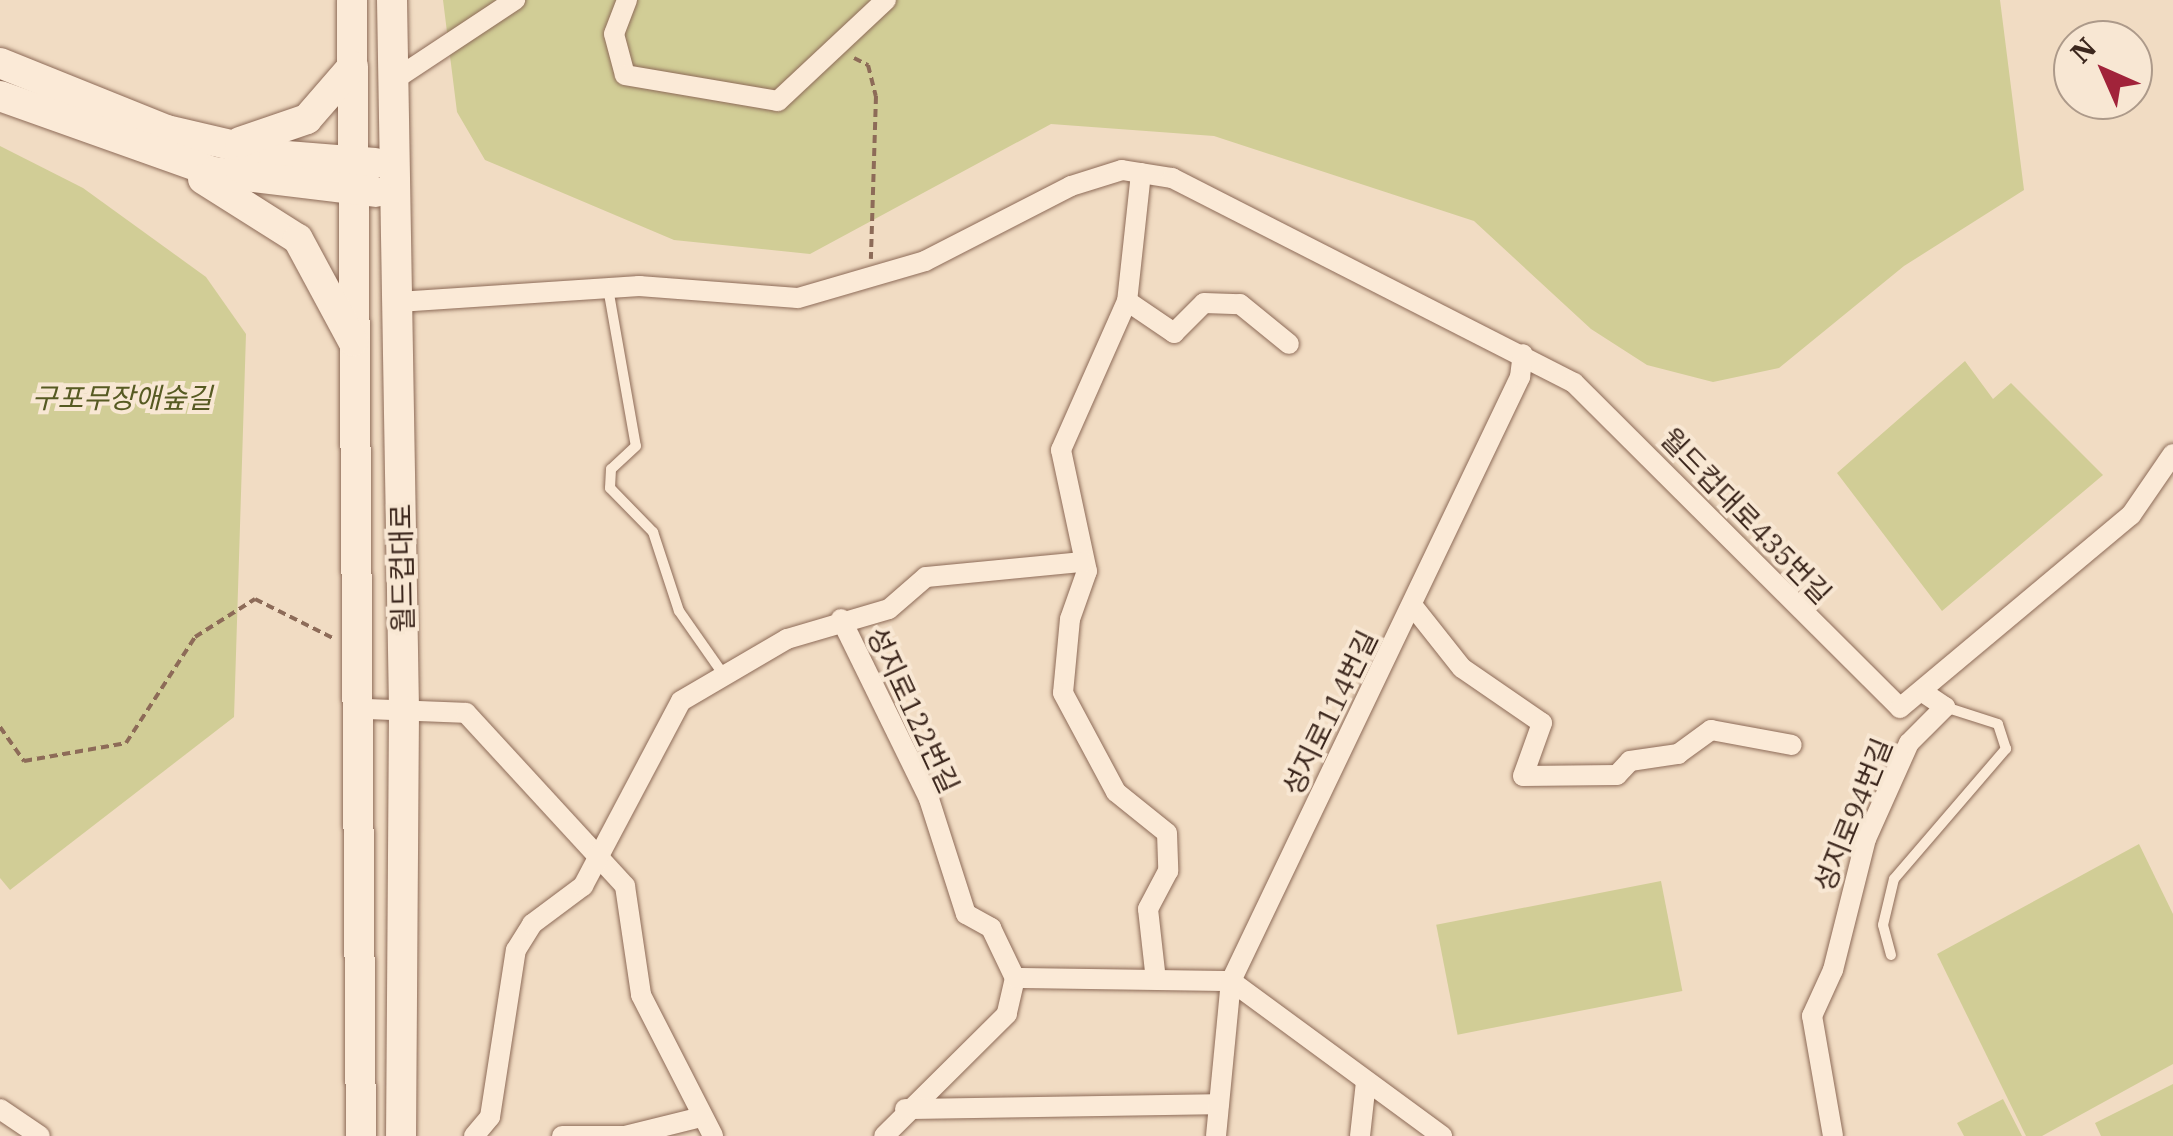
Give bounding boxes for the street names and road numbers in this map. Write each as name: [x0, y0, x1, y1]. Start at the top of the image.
street label: 월드컵대로435번길: [1654, 421, 1838, 611]
street label: 월드컵대로: [384, 503, 420, 633]
street label: 성지로122번길: [860, 622, 966, 798]
street label: 성지로114번길: [1276, 625, 1384, 801]
street label: 성지로94번길: [1807, 733, 1899, 897]

